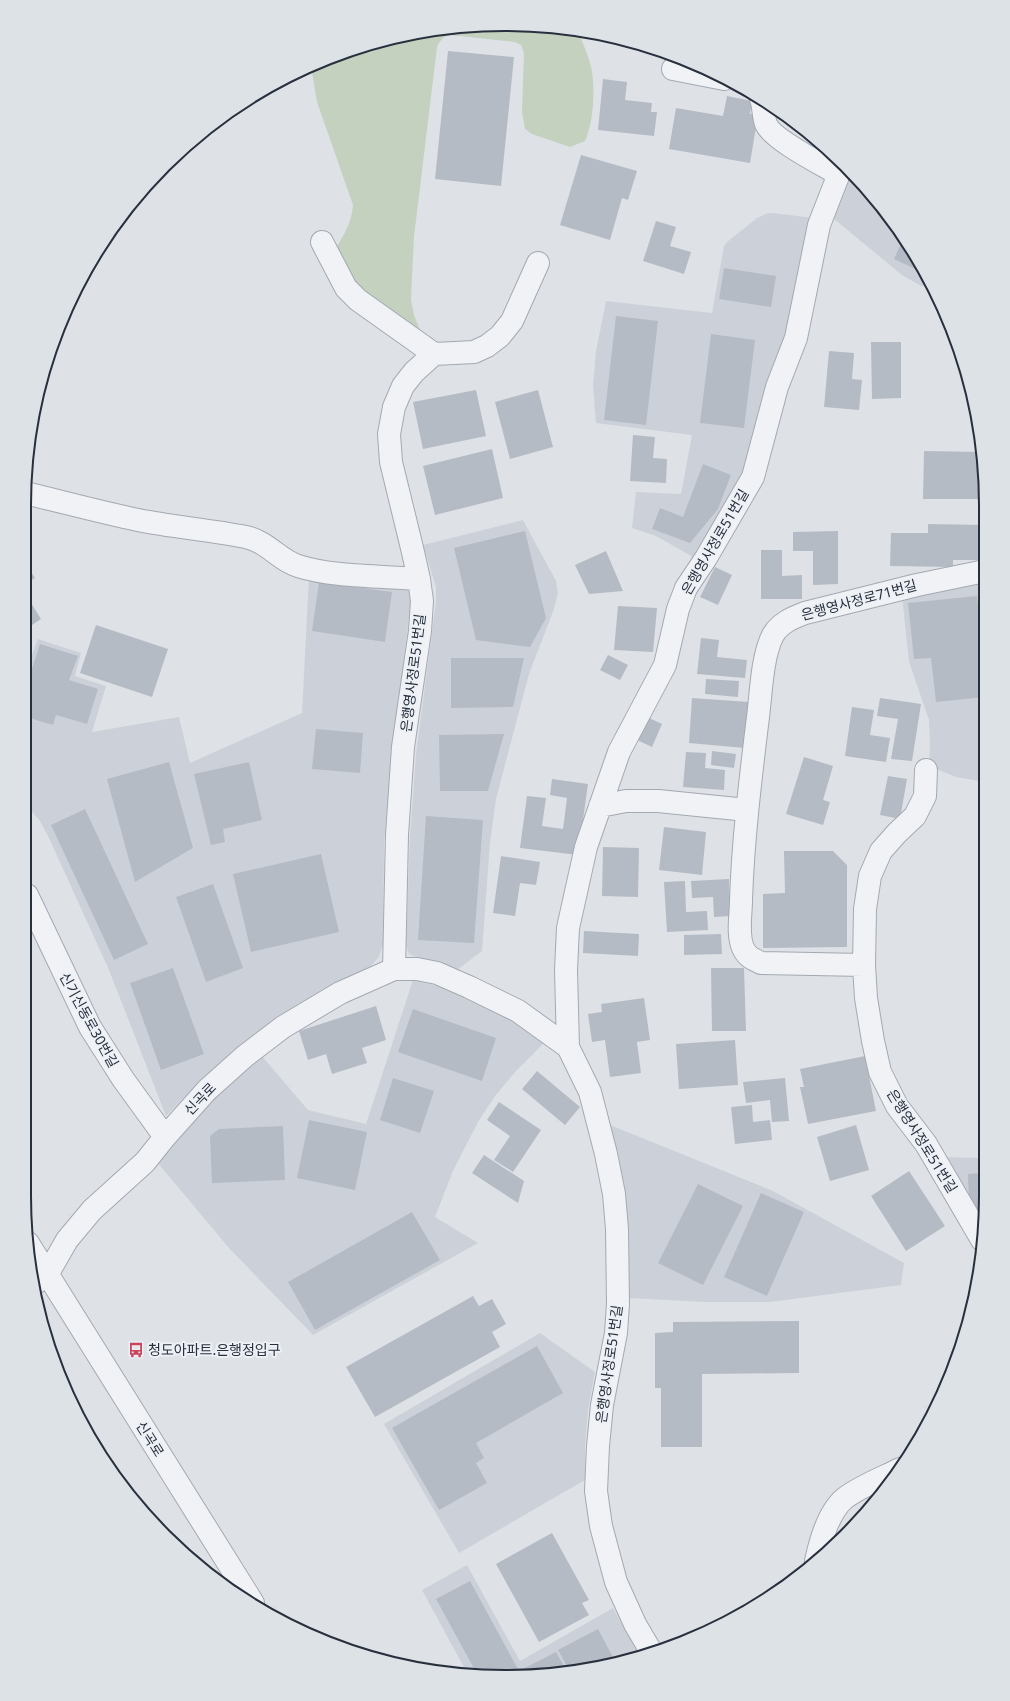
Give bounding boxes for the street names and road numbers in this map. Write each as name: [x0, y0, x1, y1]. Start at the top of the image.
street label: 은행영사정로51번길: [677, 485, 753, 598]
street label: 은행영사정로71번길: [799, 575, 919, 624]
street label: 은행영사정로51번길: [396, 613, 429, 733]
street label: 신기신동로30번길: [55, 969, 123, 1071]
street label: 신곡로: [179, 1078, 220, 1119]
street label: 은행영사정로51번길: [883, 1085, 962, 1196]
street label: 은행영사정로51번길: [591, 1304, 626, 1424]
street label: 신곡로: [132, 1417, 169, 1460]

